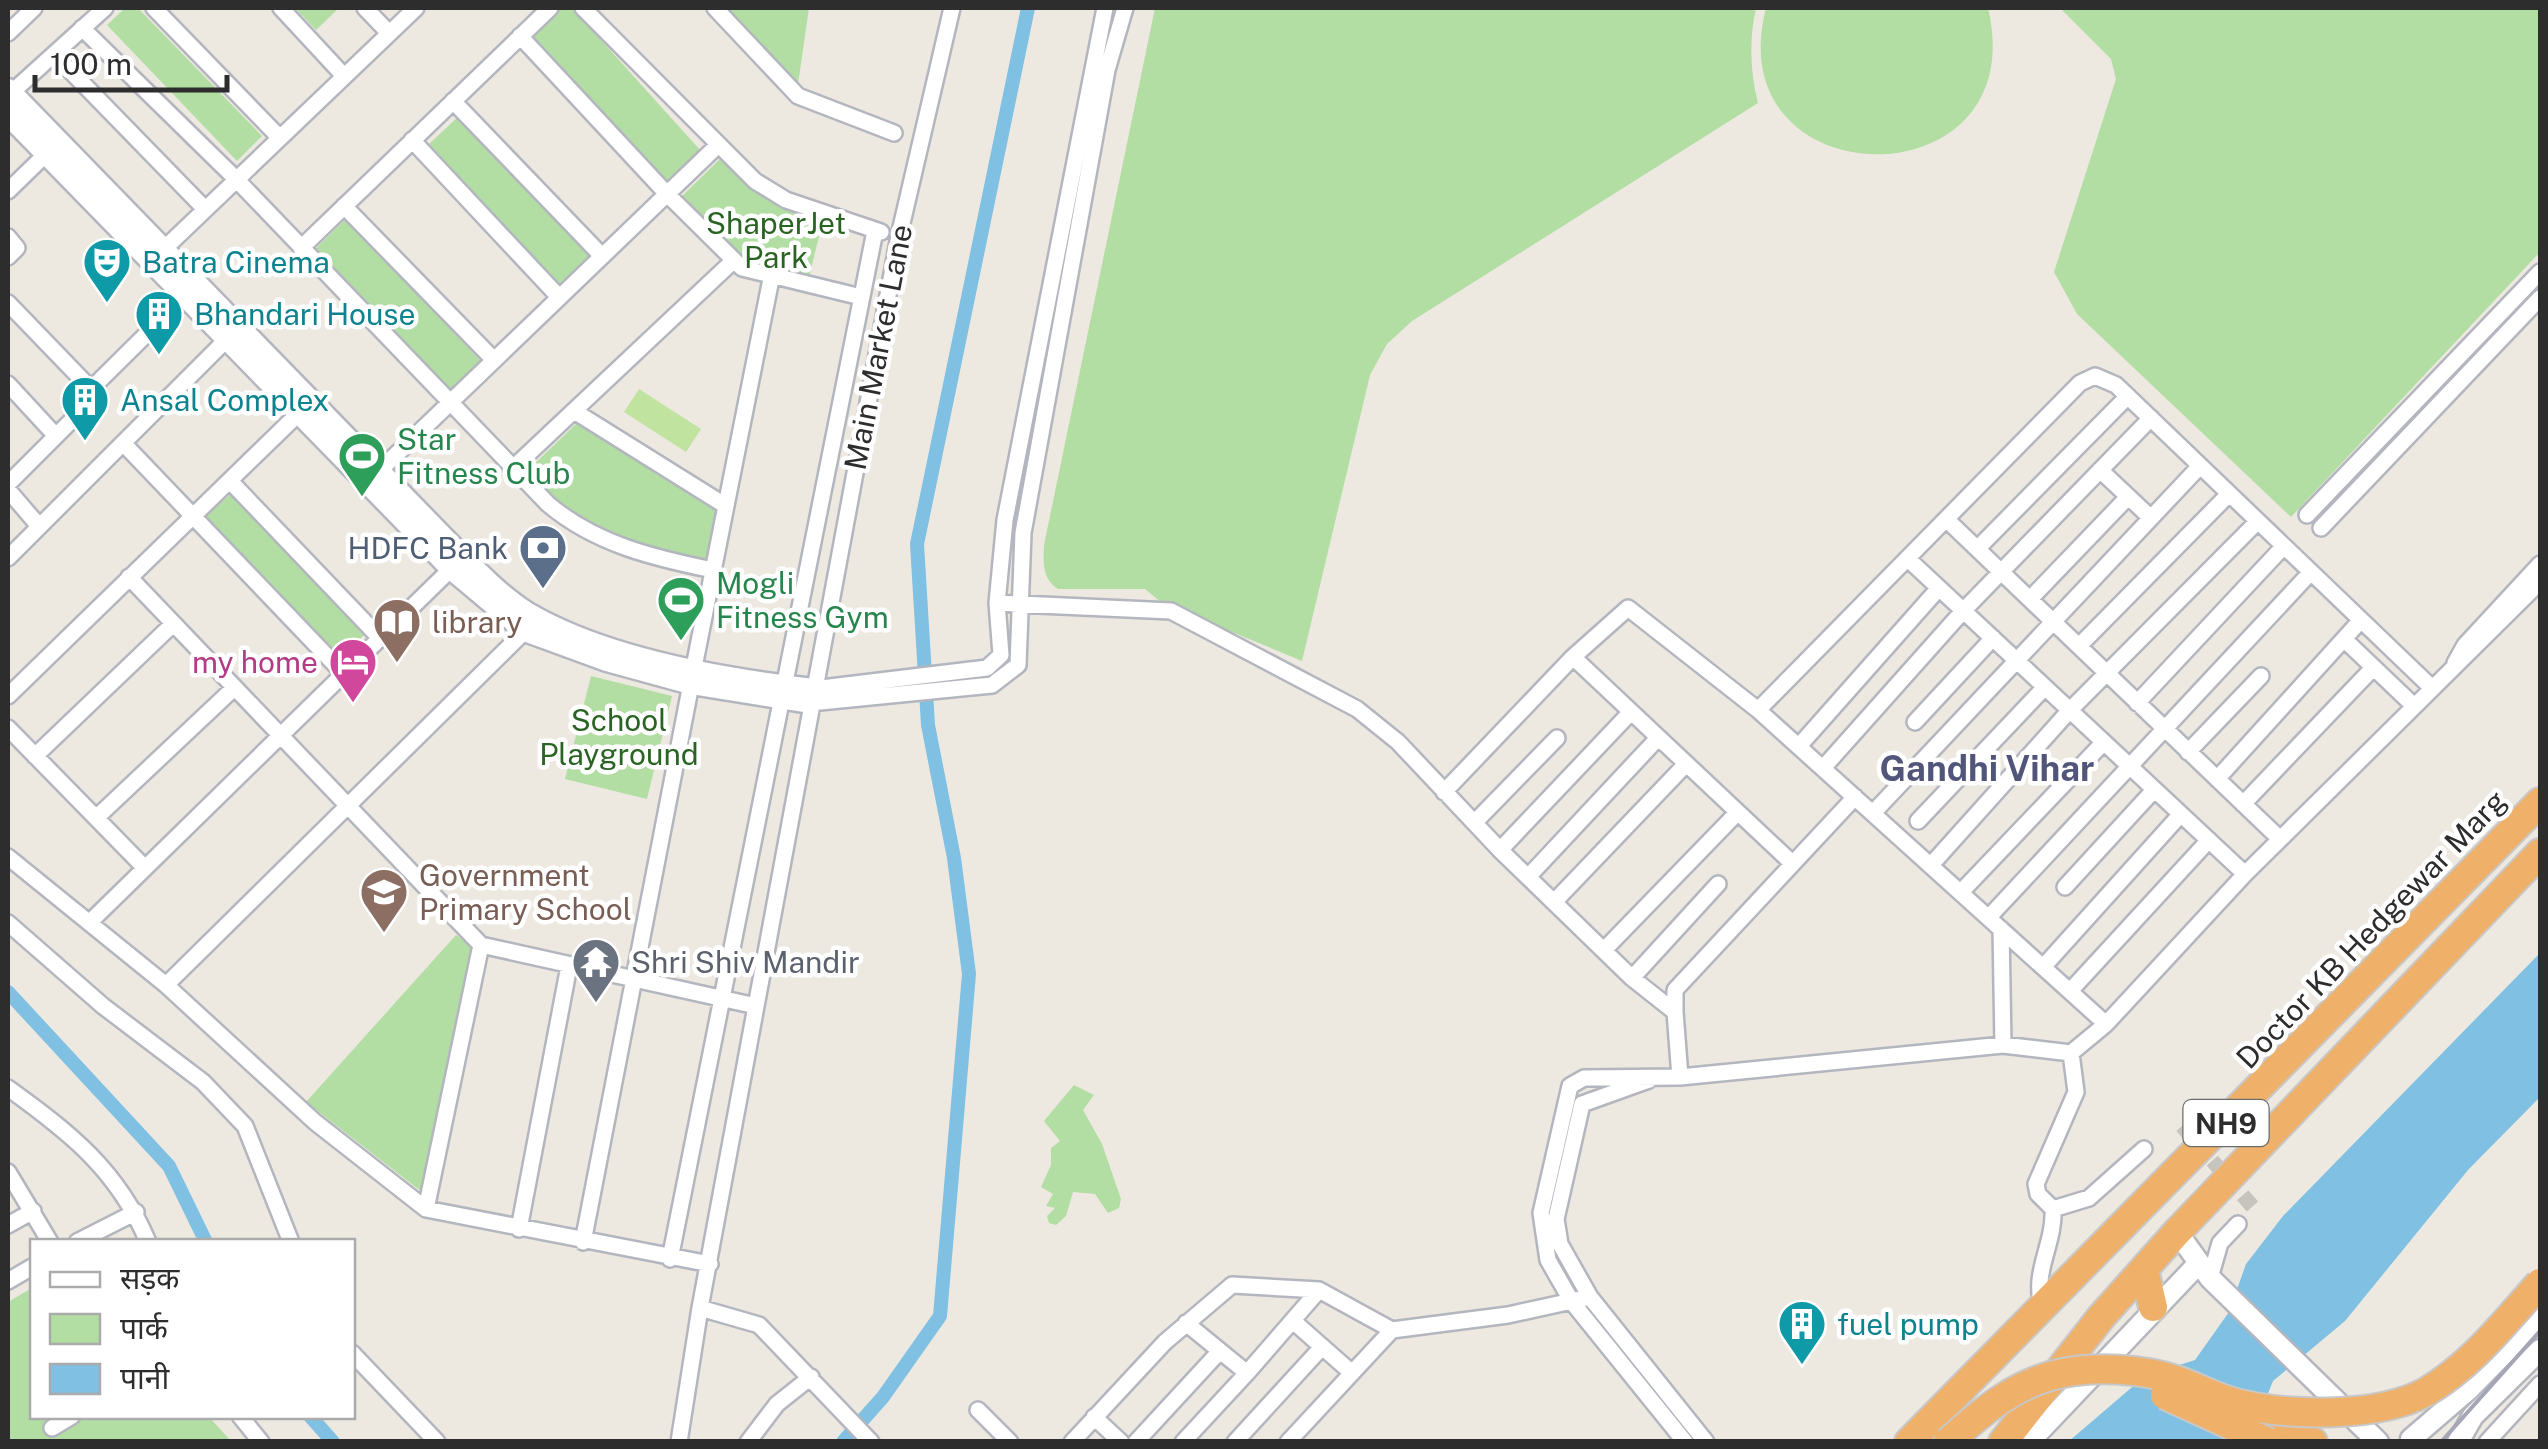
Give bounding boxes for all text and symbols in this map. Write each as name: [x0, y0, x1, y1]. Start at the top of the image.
scale bar: [35, 30, 228, 92]
text: 100 m: [50, 46, 132, 82]
park label: ShaperJet Park: [706, 205, 846, 275]
street label: Main Market Lane: [837, 221, 919, 473]
theatre icon: Batra Cinema: [81, 236, 133, 304]
place label: Batra Cinema: [142, 244, 330, 280]
building icon: Bhandari House: [133, 288, 185, 356]
place label: Bhandari House: [194, 296, 415, 332]
building icon: Ansal Complex: [59, 374, 111, 442]
place label: Ansal Complex: [120, 382, 329, 418]
place label: Star Fitness Club: [397, 421, 570, 491]
sports icon: Star Fitness Club: [336, 430, 388, 498]
bank icon: HDFC Bank: [517, 522, 569, 590]
place label: HDFC Bank: [348, 530, 508, 566]
place label: Mogli Fitness Gym: [716, 565, 889, 635]
sports icon: Mogli Fitness Gym: [655, 574, 707, 642]
library icon: library: [371, 596, 423, 664]
place label: library: [432, 604, 522, 640]
hotel icon: my home: [327, 636, 379, 704]
place label: my home: [192, 644, 318, 680]
park label: School Playground: [539, 702, 699, 772]
district label: Gandhi Vihar: [1880, 748, 2094, 789]
street label: Doctor KB Hedgewar Marg: [2229, 782, 2513, 1076]
place label: Government Primary School: [419, 857, 632, 927]
school or university icon: Government Primary School: [358, 866, 410, 934]
temple icon: Shri Shiv Mandir: [570, 936, 622, 1004]
place label: Shri Shiv Mandir: [631, 944, 860, 980]
road number: NH9: [2184, 1100, 2268, 1146]
legend: [30, 1239, 355, 1419]
text: सड़क: [120, 1260, 180, 1296]
building icon: fuel pump: [1776, 1298, 1828, 1366]
place label: fuel pump: [1837, 1306, 1979, 1342]
text: पार्क: [120, 1310, 169, 1346]
text: पानी: [120, 1360, 170, 1396]

